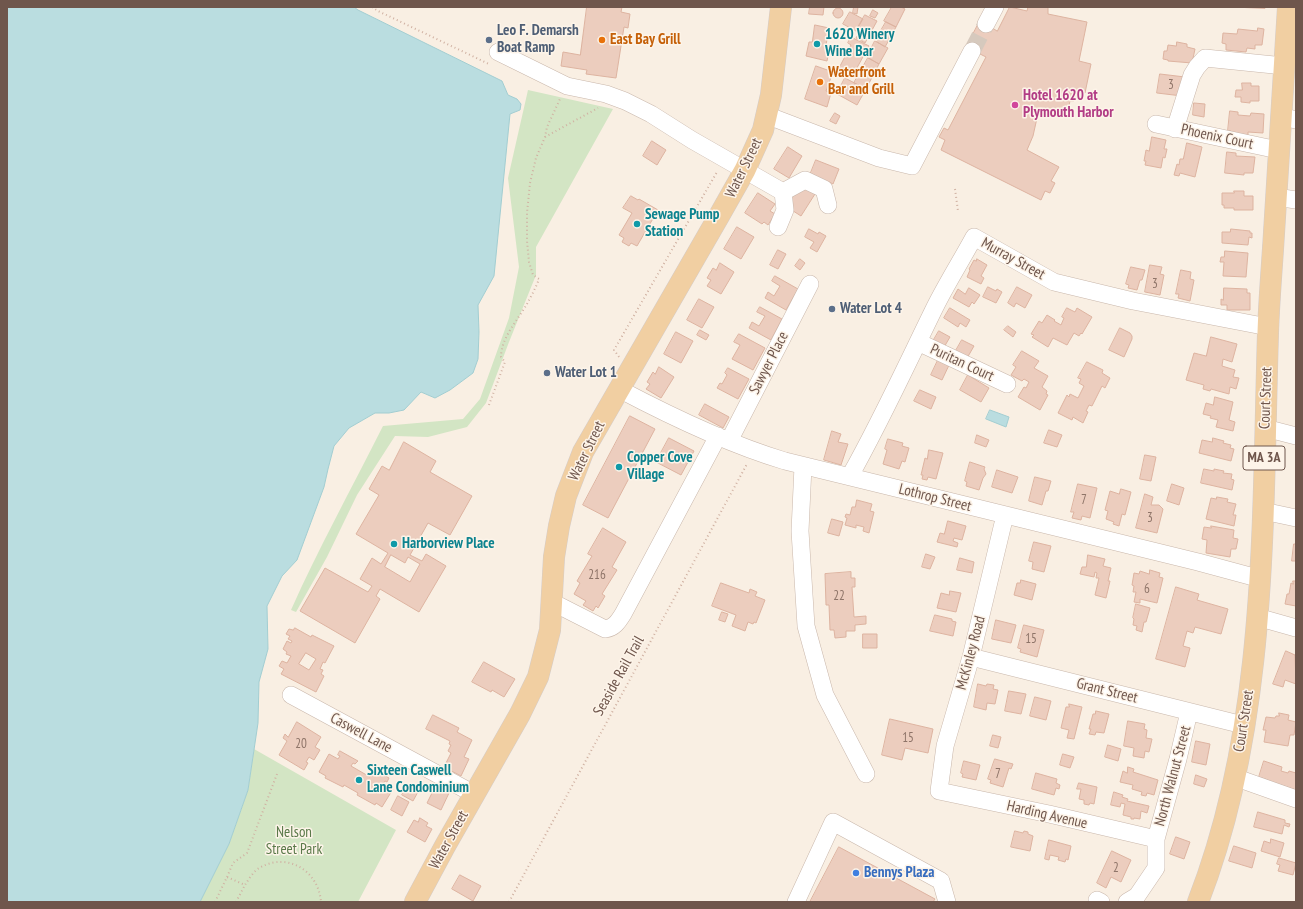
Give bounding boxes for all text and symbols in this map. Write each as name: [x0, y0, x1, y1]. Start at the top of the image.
place label: Leo F. Demarsh Boat Ramp: [497, 22, 579, 57]
place label: 1620 Winery Wine Bar: [825, 26, 894, 61]
place label: East Bay Grill: [610, 31, 681, 49]
marker: Leo F. Demarsh Boat Ramp: [484, 35, 494, 45]
marker: East Bay Grill: [597, 35, 607, 45]
marker: 1620 Winery Wine Bar: [812, 39, 822, 49]
place label: Waterfront Bar and Grill: [828, 64, 894, 99]
marker: Waterfront Bar and Grill: [815, 77, 825, 87]
house number: 3: [1168, 77, 1174, 93]
place label: Hotel 1620 at Plymouth Harbor: [1023, 87, 1114, 122]
marker: Hotel 1620 at Plymouth Harbor: [1010, 100, 1020, 110]
street label: Phoenix Court: [1179, 121, 1255, 153]
street label: Water Street: [722, 135, 766, 201]
place label: Sewage Pump Station: [645, 206, 719, 241]
marker: Sewage Pump Station: [632, 219, 642, 229]
street label: Murray Street: [978, 234, 1048, 284]
house number: 3: [1152, 276, 1158, 292]
place label: Water Lot 4: [840, 300, 902, 318]
marker: Water Lot 4: [827, 304, 837, 314]
street label: Sawyer Place: [746, 329, 792, 397]
street label: Puritan Court: [927, 340, 997, 386]
place label: Water Lot 1: [555, 364, 617, 382]
street label: Court Street: [1256, 367, 1276, 429]
marker: Water Lot 1: [542, 368, 552, 378]
street label: Water Street: [565, 418, 609, 484]
road number: MA 3A: [1243, 446, 1285, 470]
place label: Copper Cove Village: [627, 449, 693, 484]
marker: Copper Cove Village: [614, 462, 624, 472]
street label: Lothrop Street: [897, 480, 973, 516]
house number: 7: [1081, 492, 1087, 508]
house number: 3: [1147, 510, 1153, 526]
place label: Harborview Place: [402, 535, 495, 553]
marker: Harborview Place: [389, 539, 399, 549]
house number: 216: [588, 567, 606, 583]
house number: 6: [1144, 581, 1150, 597]
house number: 22: [833, 588, 845, 604]
street label: McKinley Road: [952, 614, 990, 692]
house number: 15: [1025, 631, 1037, 647]
street label: Seaside Rail Trail: [590, 633, 648, 719]
street label: Grant Street: [1075, 675, 1139, 707]
street label: Court Street: [1230, 689, 1258, 753]
street label: Caswell Lane: [327, 709, 395, 757]
street label: North Walnut Street: [1151, 724, 1195, 828]
house number: 15: [902, 730, 914, 746]
house number: 20: [295, 736, 307, 752]
place label: Sixteen Caswell Lane Condominium: [367, 762, 469, 797]
house number: 7: [995, 766, 1001, 782]
marker: Sixteen Caswell Lane Condominium: [354, 775, 364, 785]
street label: Harding Avenue: [1005, 797, 1089, 833]
street label: Water Street: [426, 808, 472, 872]
park label: Nelson Street Park: [266, 824, 322, 859]
house number: 2: [1113, 860, 1119, 876]
place label: Bennys Plaza: [864, 864, 934, 882]
marker: Bennys Plaza: [851, 868, 861, 878]

